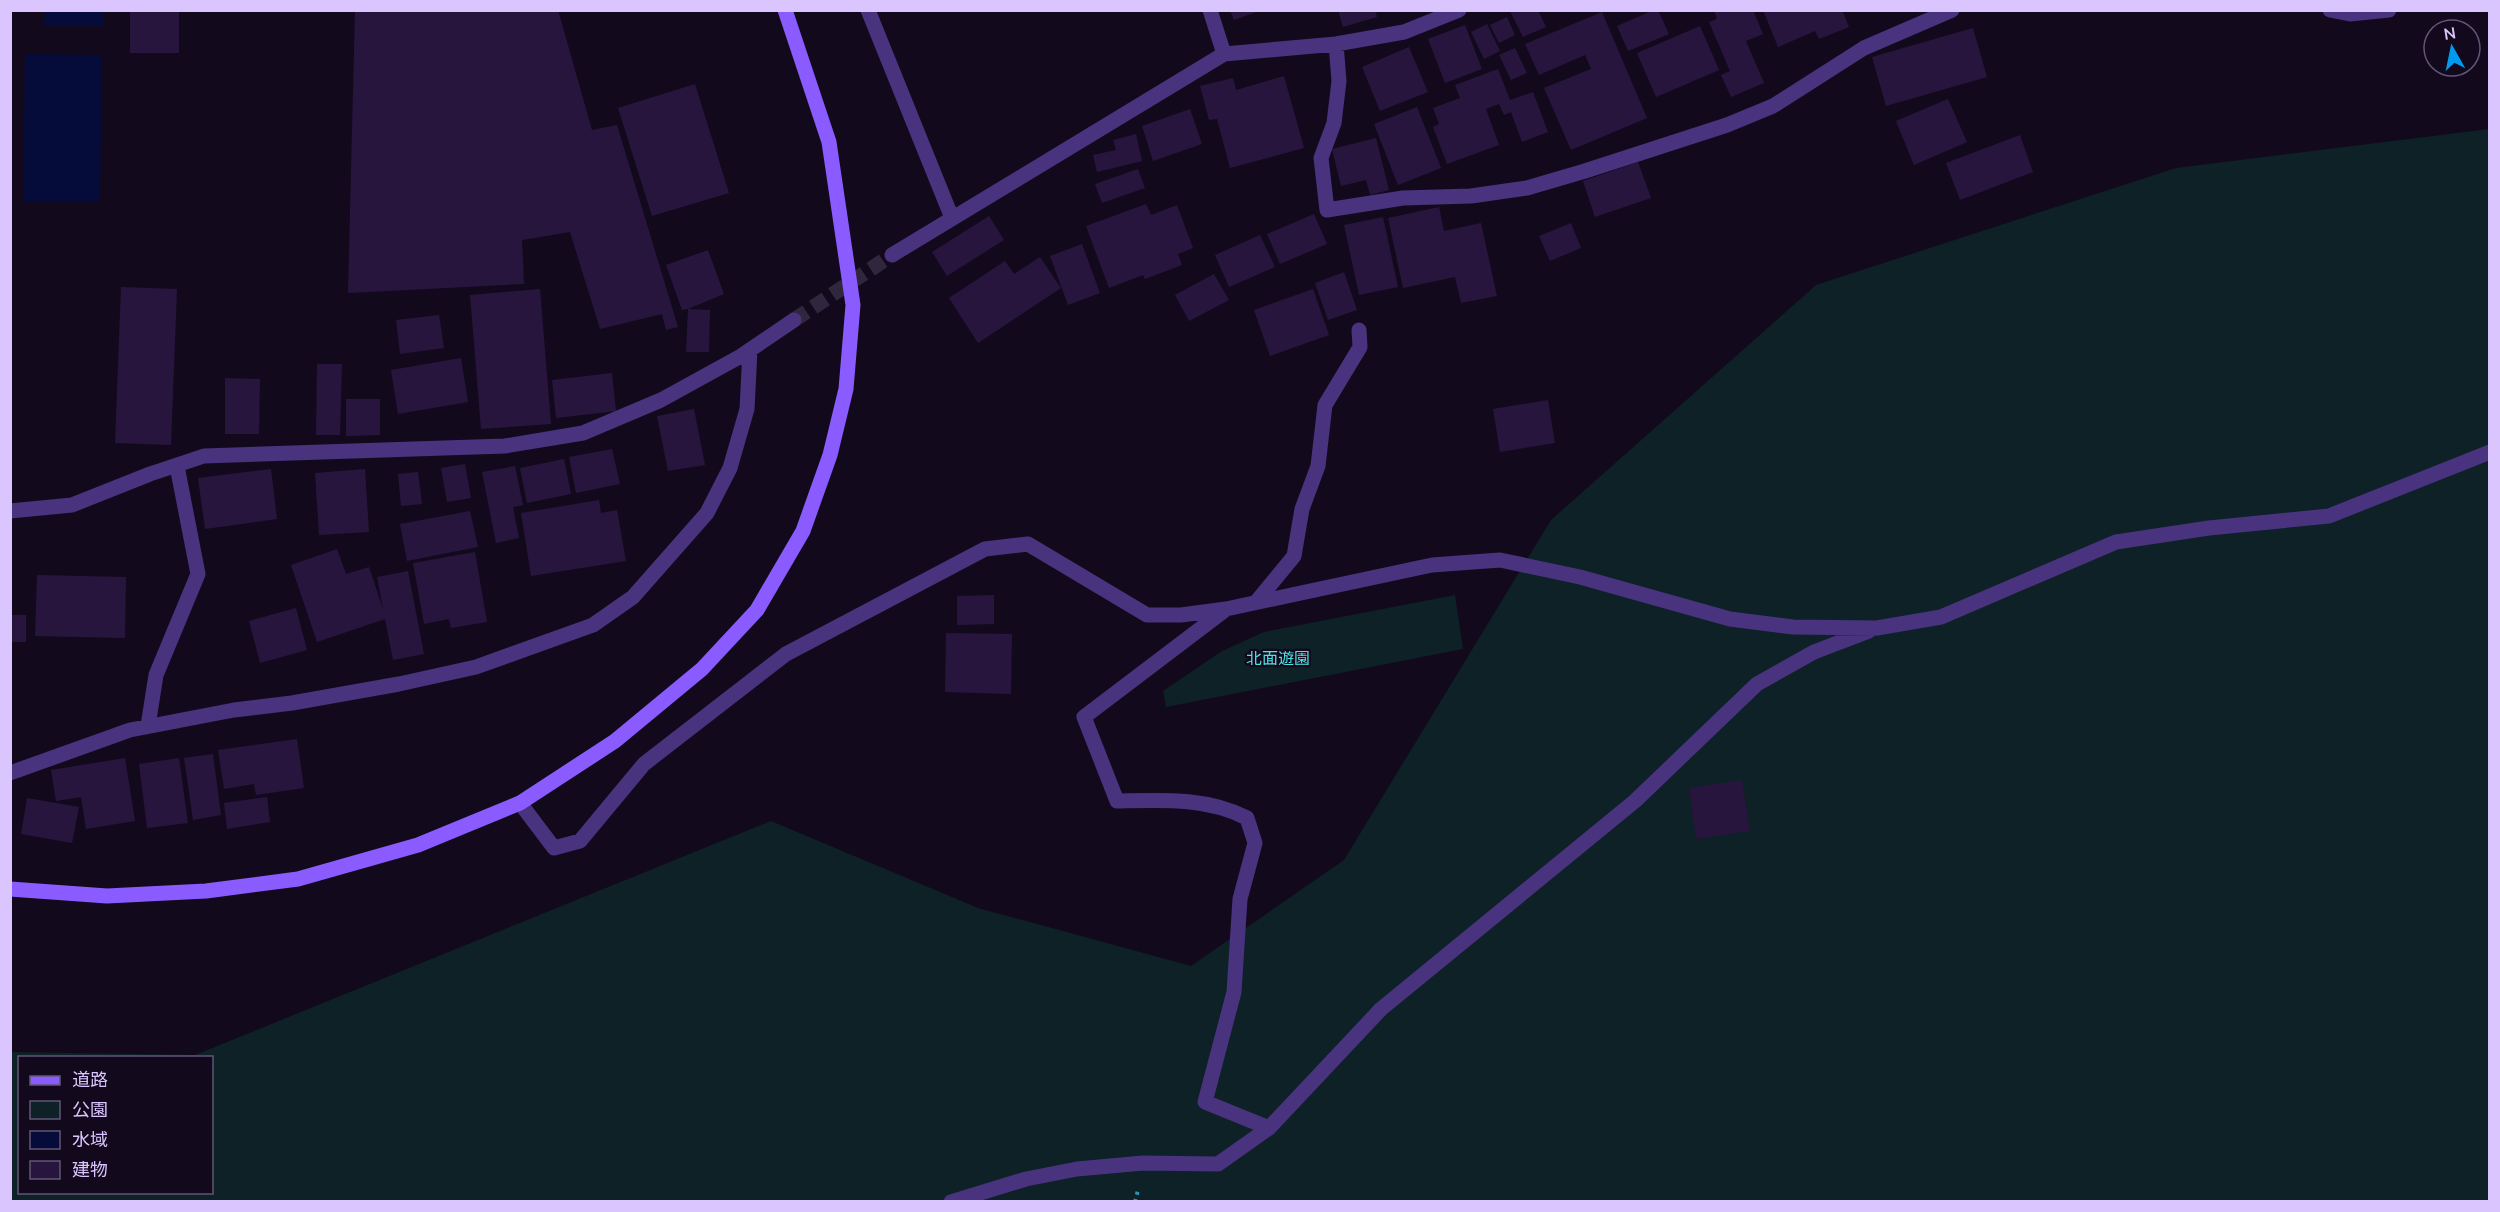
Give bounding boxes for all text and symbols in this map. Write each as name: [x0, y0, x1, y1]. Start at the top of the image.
north arrow: [2422, 18, 2482, 78]
text: N: [2442, 22, 2457, 46]
park label: 北面遊園: [1246, 648, 1310, 670]
legend: [18, 1056, 213, 1194]
text: 道路: [72, 1068, 108, 1092]
text: 公園: [72, 1098, 108, 1122]
text: 水域: [72, 1128, 108, 1152]
text: 建物: [72, 1158, 108, 1182]

